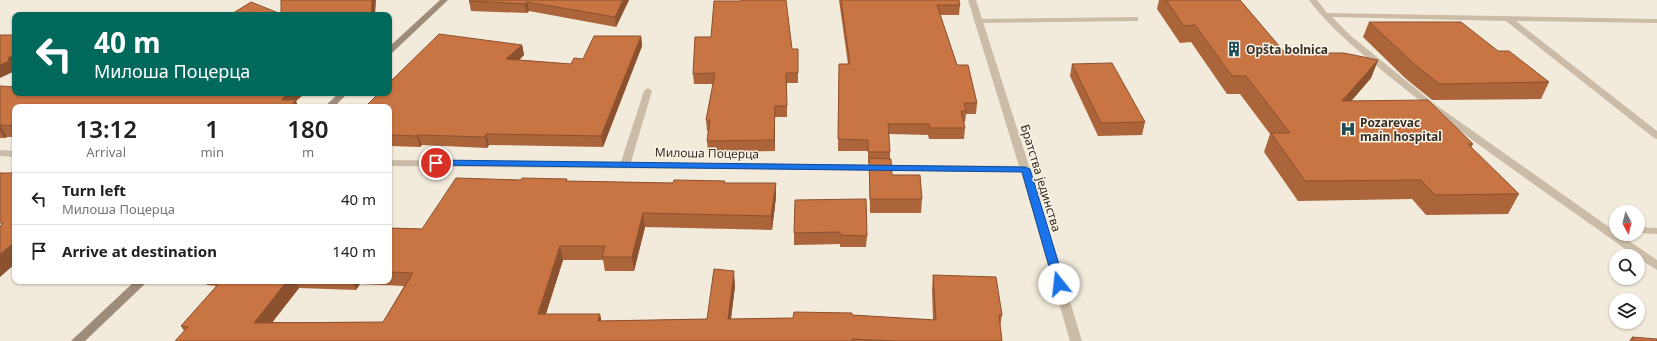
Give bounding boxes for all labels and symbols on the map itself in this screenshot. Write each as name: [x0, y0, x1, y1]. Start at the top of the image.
building icon: Opšta bolnica: [1225, 40, 1243, 58]
place label: Opšta bolnica: [1246, 41, 1328, 58]
place label: Pozarevac main hospital: [1360, 114, 1442, 145]
hospital icon: Pozarevac main hospital: [1339, 120, 1357, 138]
street label: Братства јединства: [1017, 122, 1065, 234]
street label: Милоша Поцерца: [655, 144, 759, 162]
pin: [419, 146, 453, 180]
north arrow: [1609, 205, 1645, 241]
position arrow: [1038, 263, 1080, 305]

